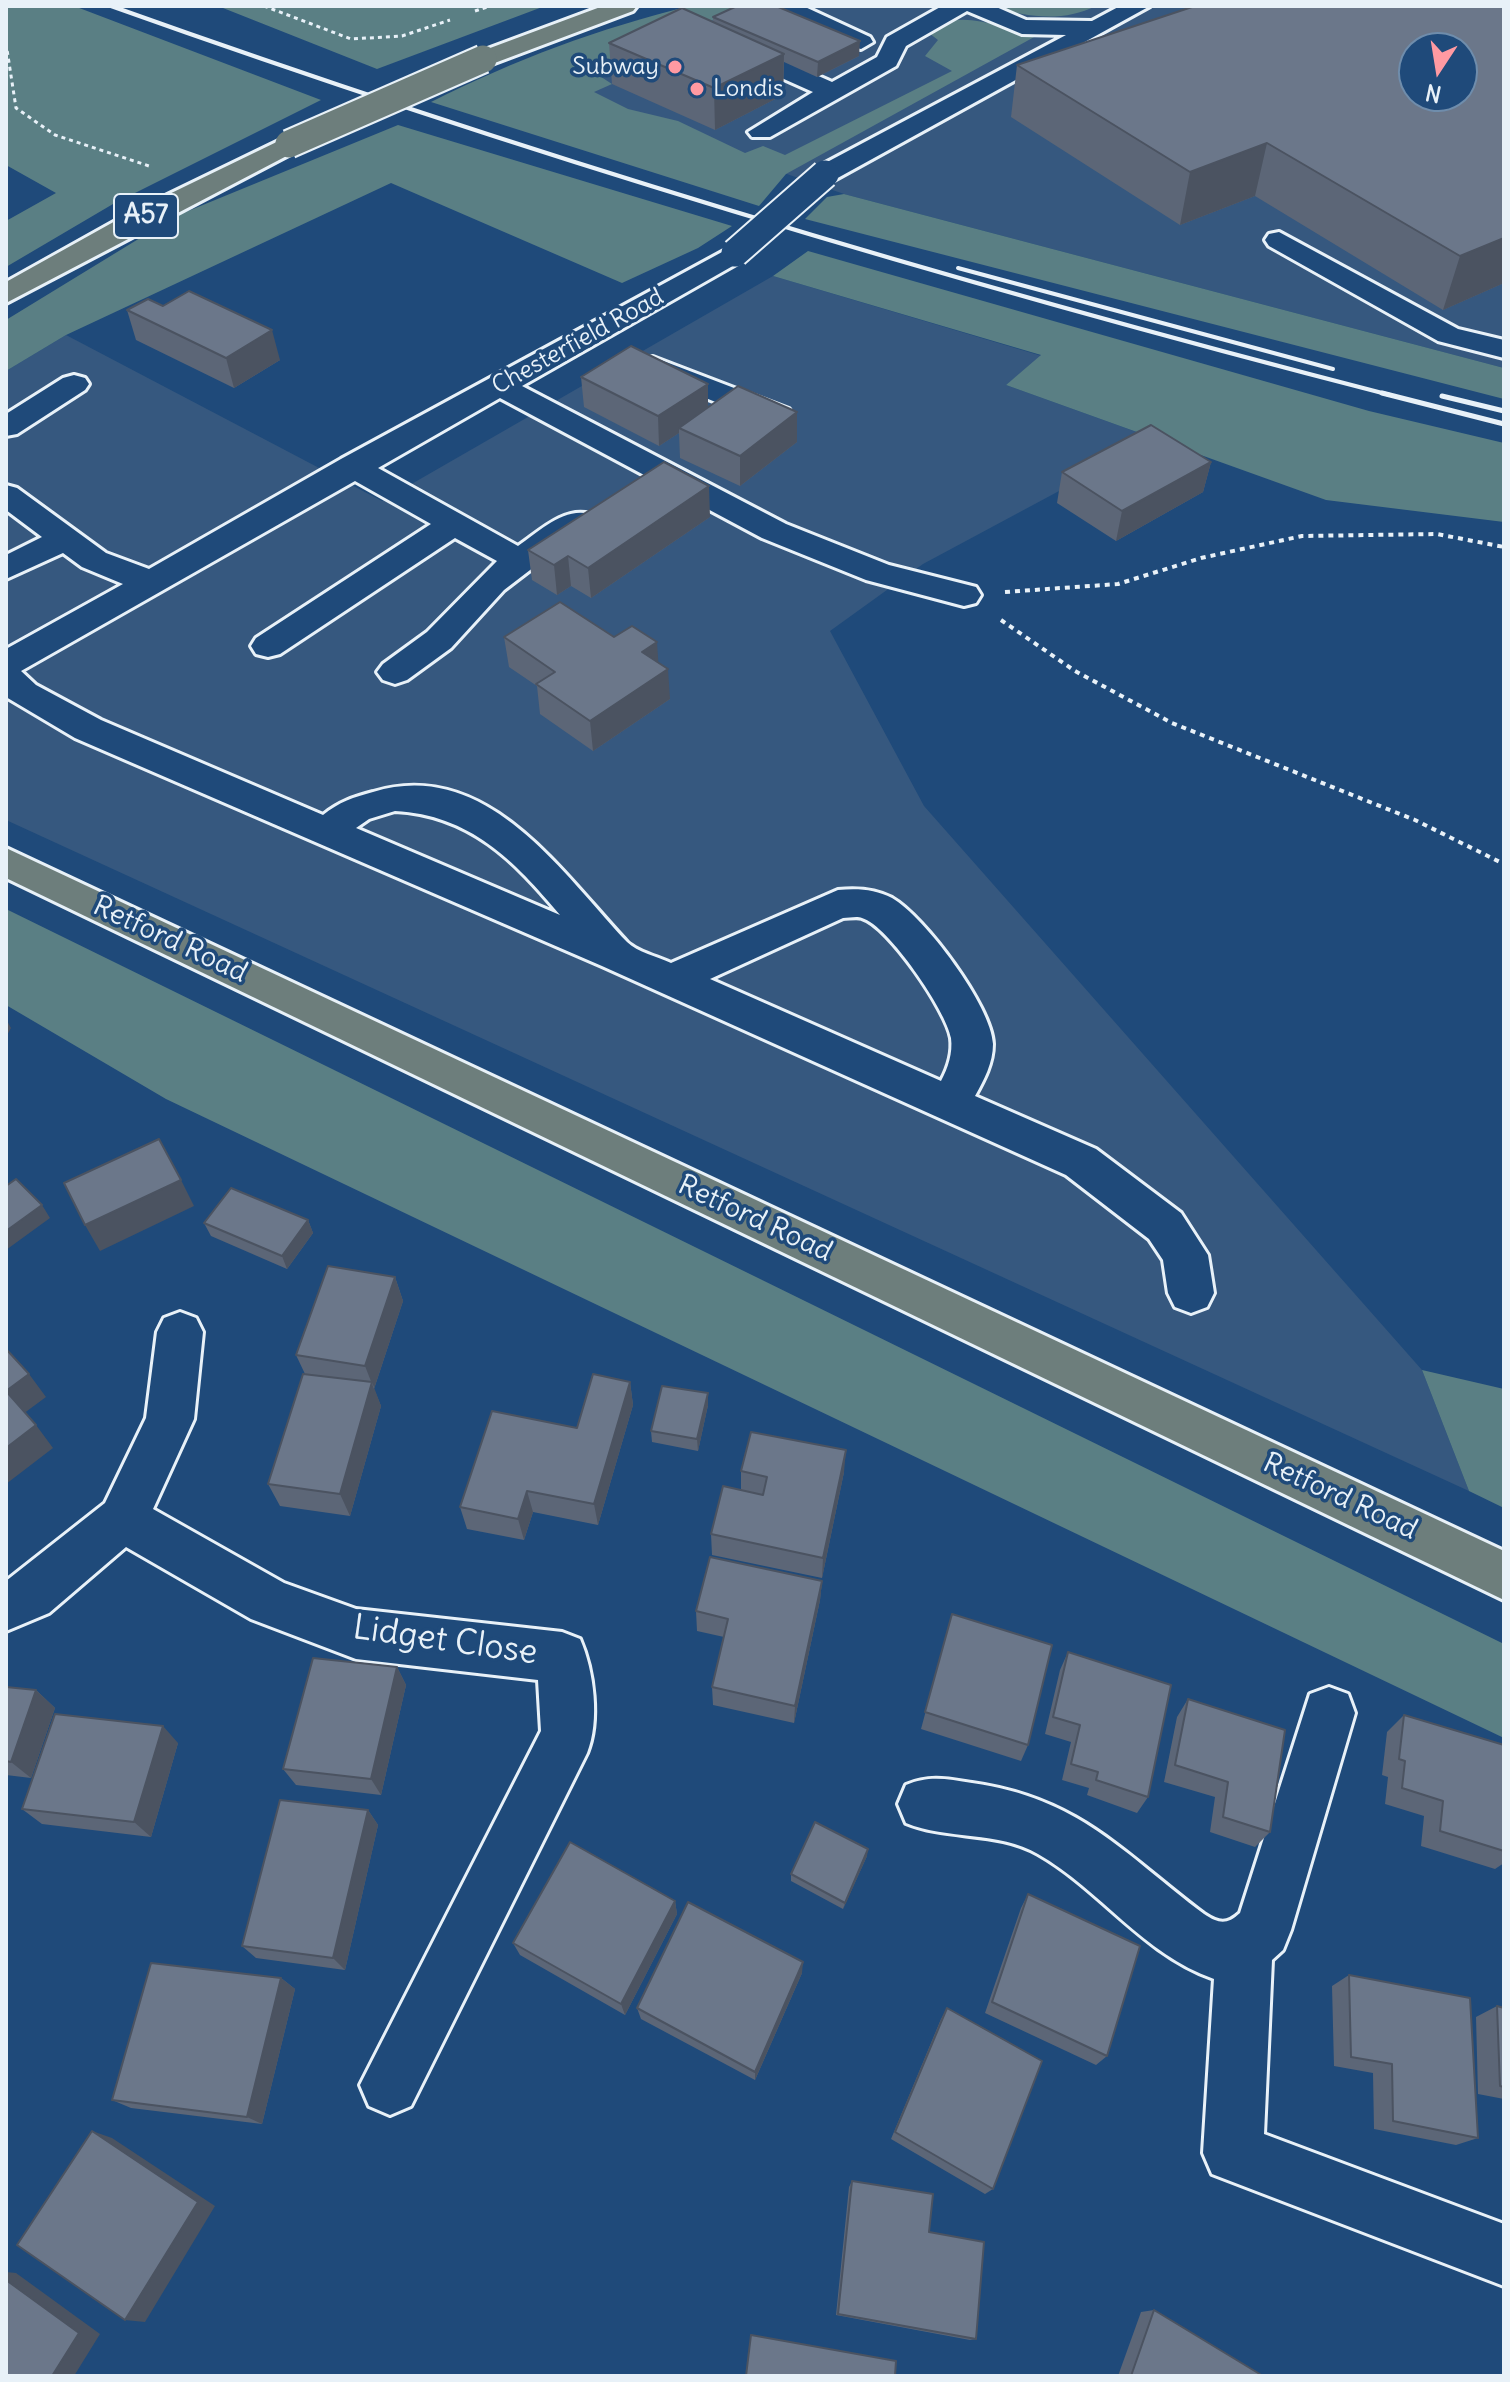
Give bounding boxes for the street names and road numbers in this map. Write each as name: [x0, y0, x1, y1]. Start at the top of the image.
road number: A57: [114, 194, 178, 238]
street label: Chesterfield Road: [487, 283, 669, 401]
street label: Retford Road: [88, 890, 252, 990]
street label: Retford Road: [673, 1169, 837, 1269]
street label: Retford Road: [1258, 1447, 1422, 1547]
street label: Lidget Close: [350, 1608, 540, 1674]

